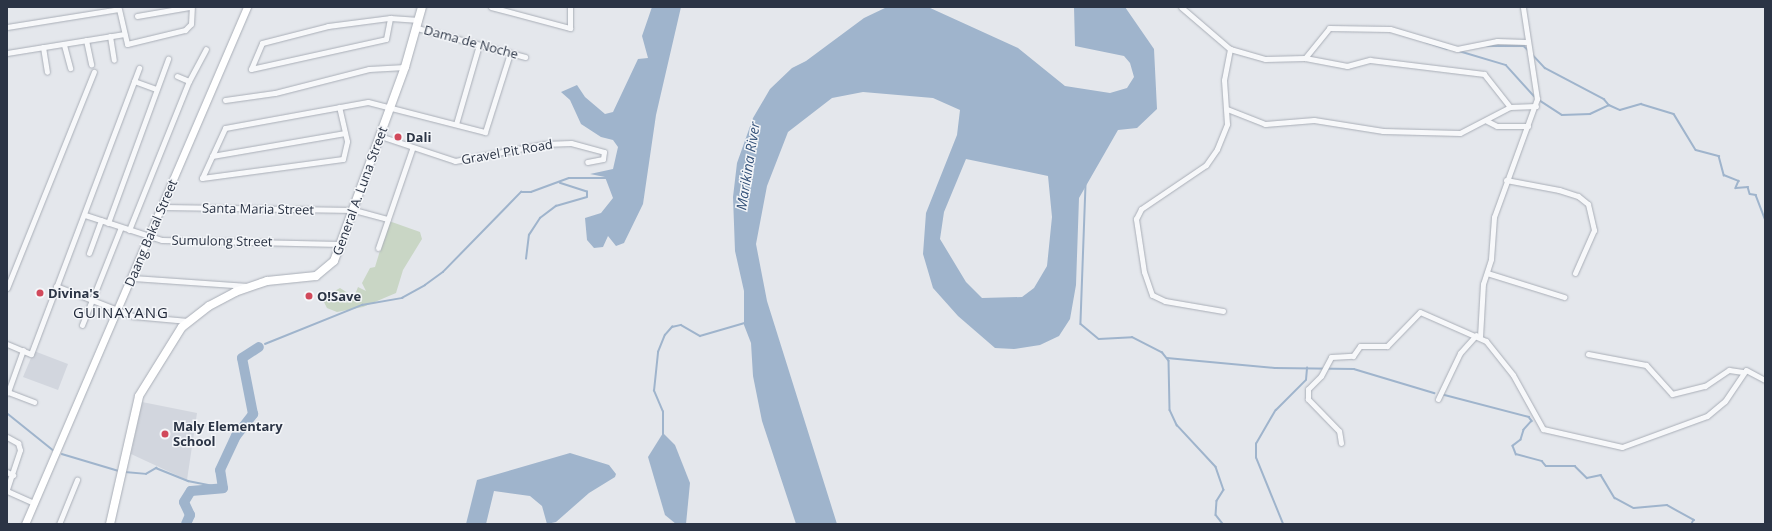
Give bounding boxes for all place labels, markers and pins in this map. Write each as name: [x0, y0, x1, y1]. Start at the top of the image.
place label: Dali: [406, 129, 431, 145]
marker: Dali: [393, 132, 403, 142]
place label: Divina's: [48, 285, 99, 301]
marker: Divina's: [35, 288, 45, 298]
place label: O!Save: [317, 288, 361, 304]
marker: O!Save: [304, 291, 314, 301]
place label: Maly Elementary School: [173, 419, 283, 450]
marker: Maly Elementary School: [160, 429, 170, 439]

